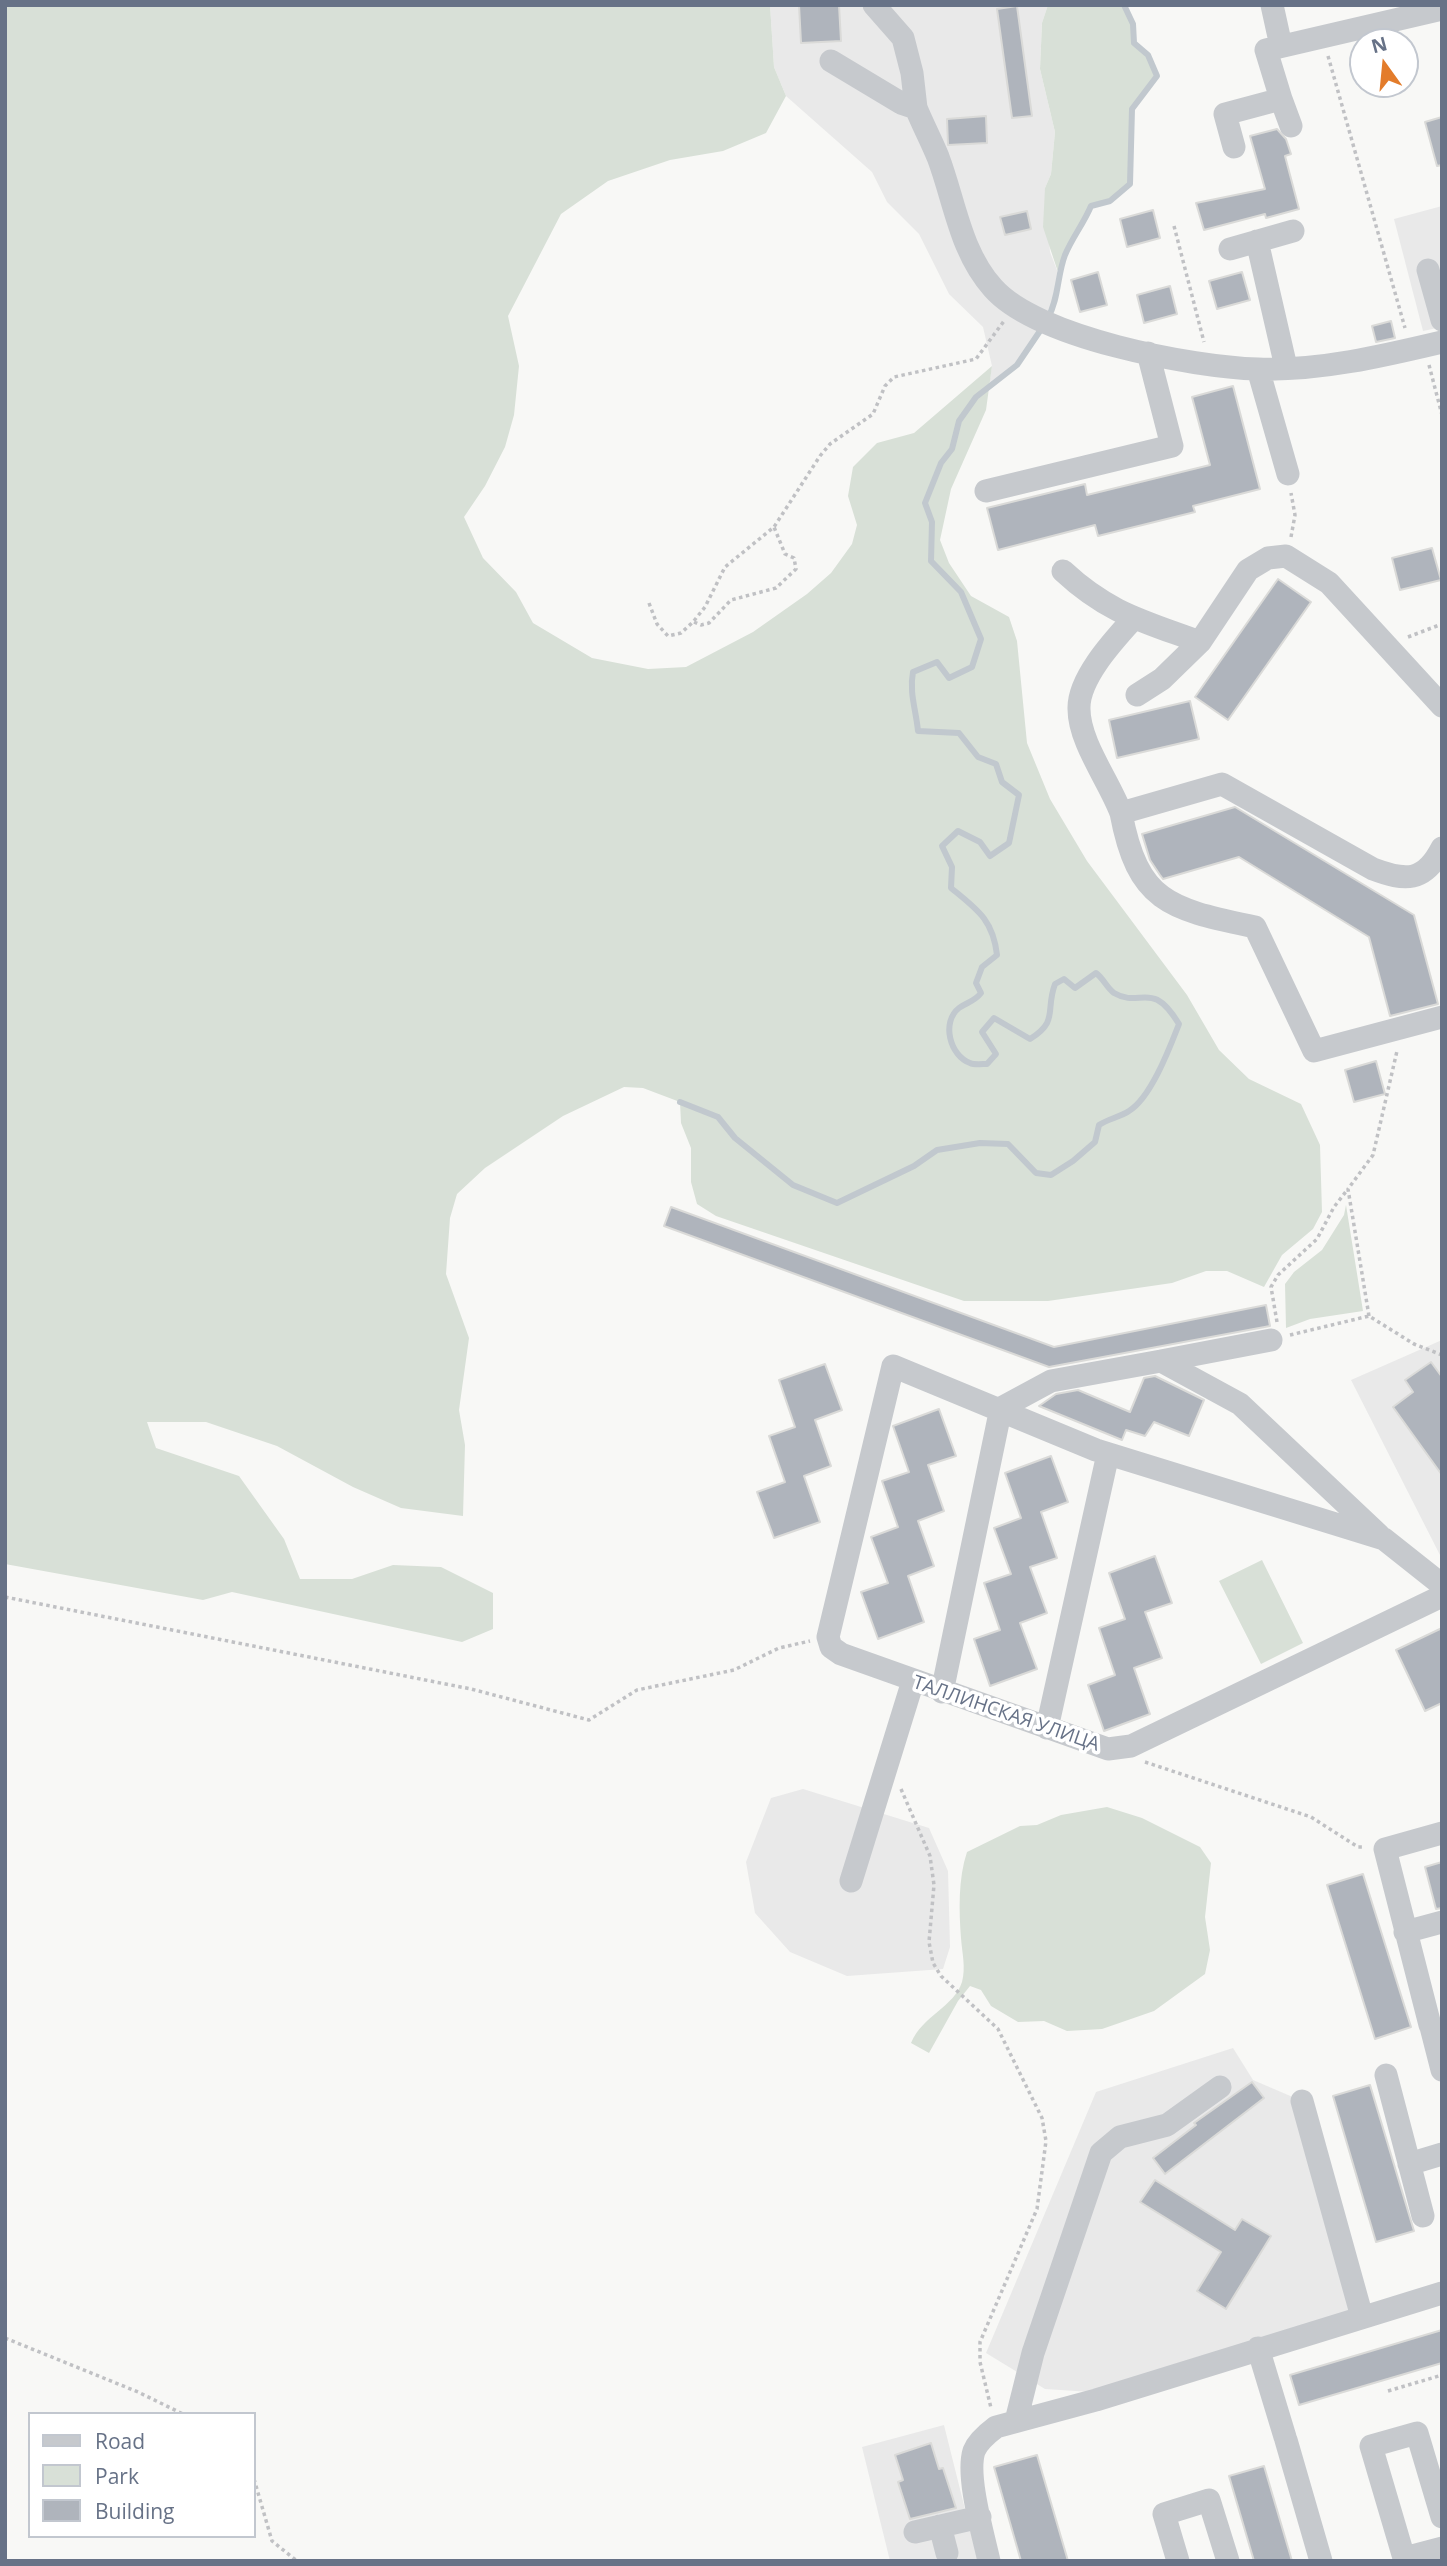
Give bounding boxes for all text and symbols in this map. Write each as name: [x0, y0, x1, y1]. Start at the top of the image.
north arrow: [1349, 28, 1419, 98]
text: N: [1368, 30, 1390, 59]
street label: ТАЛЛИНСКАЯ УЛИЦА: [910, 1671, 1102, 1757]
legend: [28, 2412, 256, 2538]
text: Road: [95, 2427, 145, 2455]
text: Park: [95, 2462, 139, 2490]
text: Building: [95, 2497, 174, 2525]

